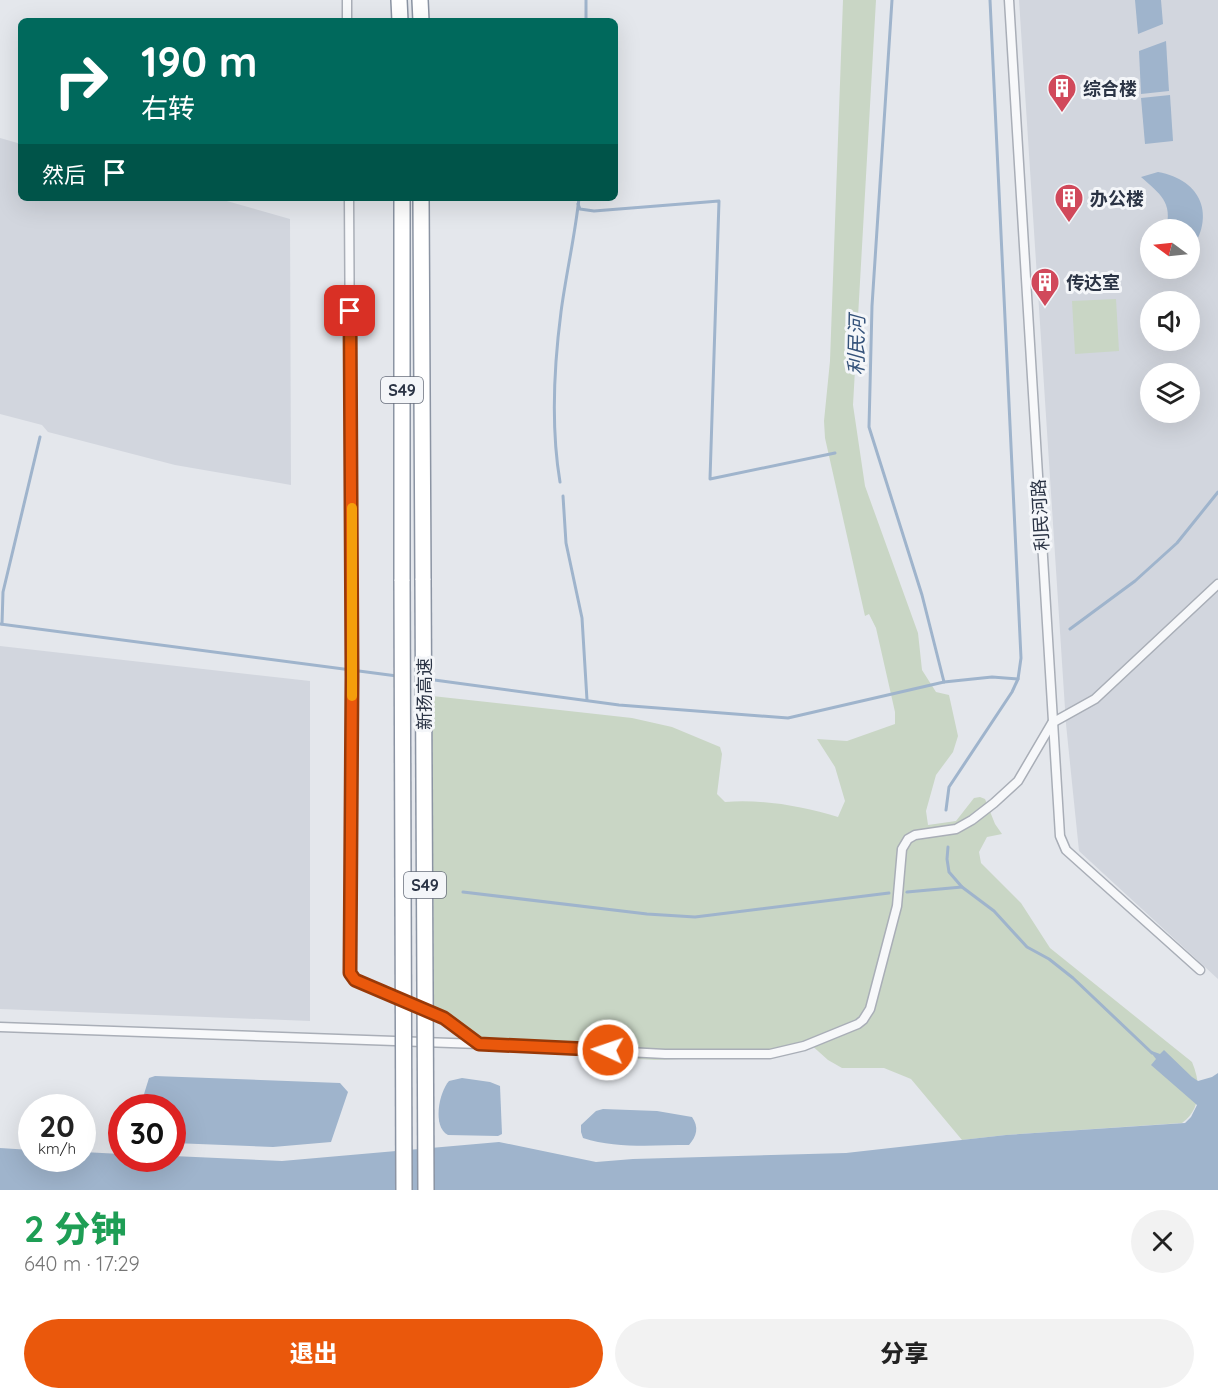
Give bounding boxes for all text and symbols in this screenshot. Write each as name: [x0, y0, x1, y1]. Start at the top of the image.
text: 190 m: [141, 35, 257, 88]
icon: right: [42, 42, 120, 120]
building icon: 综合楼: [1046, 72, 1078, 114]
place label: 综合楼: [1083, 77, 1137, 100]
text: 右转: [141, 91, 195, 125]
icon: arrive: [98, 156, 131, 189]
text: 然后: [42, 161, 86, 189]
building icon: 办公楼: [1053, 182, 1085, 224]
place label: 办公楼: [1090, 187, 1144, 210]
north arrow: [1140, 219, 1200, 279]
map controls: [1140, 219, 1200, 423]
building icon: 传达室: [1029, 266, 1061, 308]
place label: 传达室: [1066, 271, 1120, 294]
pin: [324, 285, 375, 336]
button: sound: [1140, 291, 1200, 351]
icon: arrive: [333, 294, 366, 327]
water label: 利民河: [843, 311, 869, 375]
button: layers: [1140, 363, 1200, 423]
road number: S49: [381, 377, 423, 403]
street label: 利民河路: [1027, 478, 1053, 552]
street label: 新扬高速: [413, 658, 436, 730]
road number: S49: [404, 872, 446, 898]
position arrow: [576, 1018, 640, 1082]
speed limit sign: 30: [108, 1094, 186, 1172]
text: 20: [39, 1107, 75, 1145]
text: km/h: [38, 1139, 76, 1158]
text: 2 分钟: [24, 1206, 127, 1251]
button: close: [1131, 1210, 1194, 1273]
text: 640 m · 17:29: [24, 1251, 140, 1276]
button: 退出: [24, 1319, 603, 1388]
button: 分享: [615, 1319, 1194, 1388]

